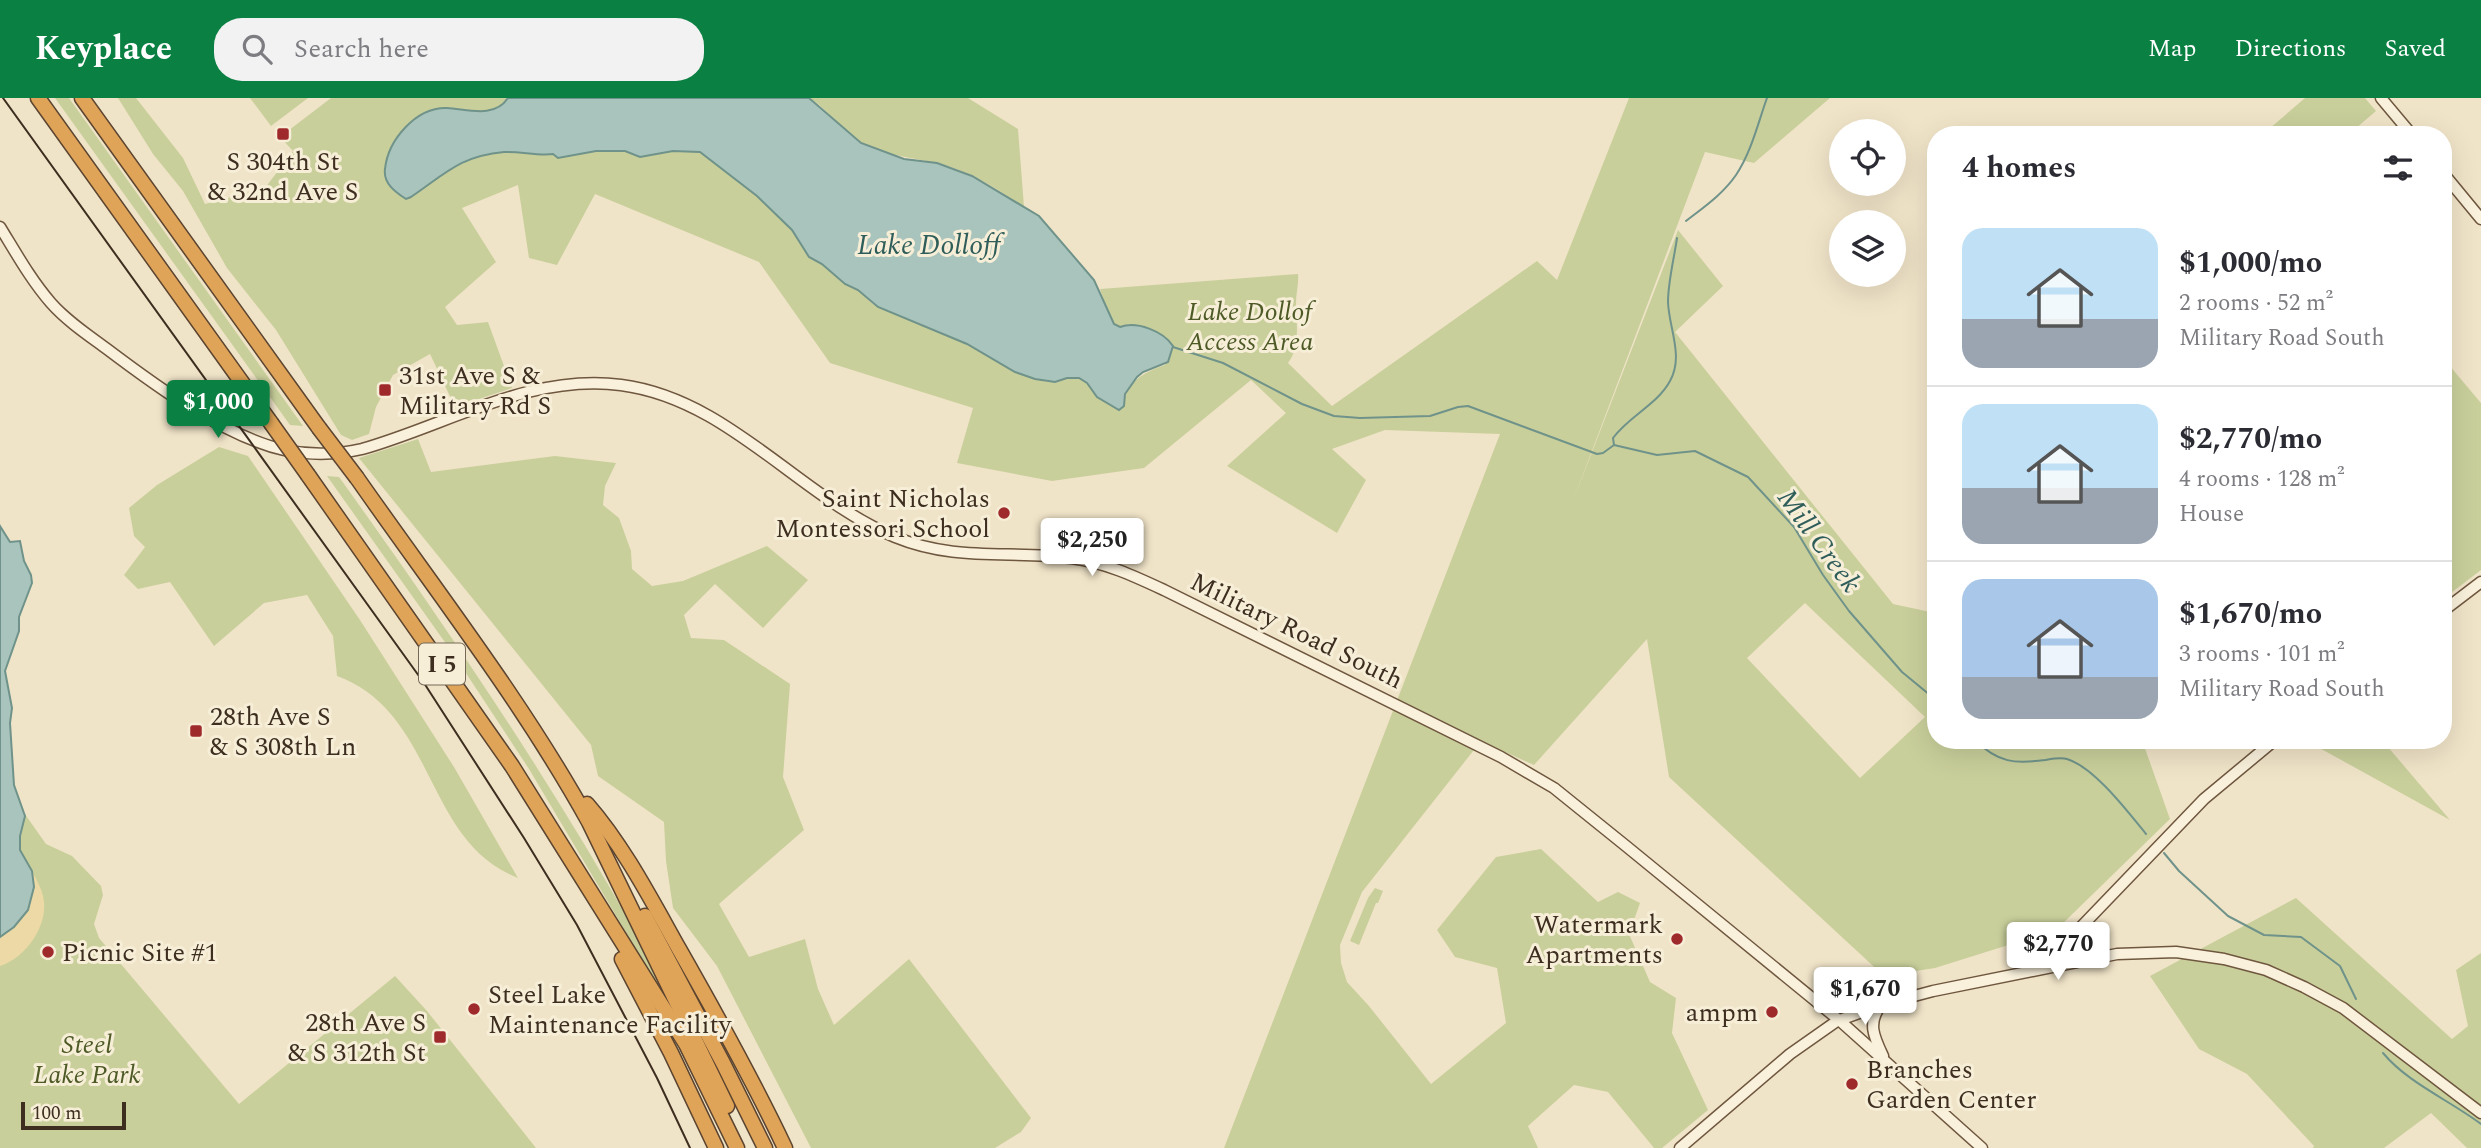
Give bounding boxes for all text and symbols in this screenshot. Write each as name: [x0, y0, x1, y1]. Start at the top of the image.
search box: [214, 18, 704, 81]
text: Keyplace: [35, 24, 172, 74]
text: Search here: [294, 29, 429, 69]
icon: search: [238, 30, 276, 68]
text: Map: [2148, 31, 2196, 67]
text: Directions: [2234, 31, 2346, 67]
text: Saved: [2384, 31, 2446, 67]
map controls: [1829, 119, 1906, 287]
button: locate: [1829, 119, 1906, 196]
marker: S 304th St & 32nd Ave S: [275, 126, 291, 142]
place label: S 304th St & 32nd Ave S: [208, 142, 358, 212]
text: 4 homes: [1962, 145, 2076, 191]
icon: filters: [2379, 149, 2417, 187]
button: layers: [1829, 210, 1906, 287]
water label: Lake Dolloff: [857, 224, 1005, 267]
text: $1,000/mo: [2179, 240, 2322, 286]
icon: home: [2018, 256, 2102, 340]
text: 2 rooms · 52 m²: [2179, 286, 2333, 321]
park label: Lake Dollof Access Area: [1186, 292, 1316, 362]
text: Military Road South: [2179, 321, 2385, 356]
place label: 31st Ave S & Military Rd S: [399, 356, 551, 426]
pin: $1,000: [161, 380, 275, 440]
marker: 31st Ave S & Military Rd S: [377, 382, 393, 398]
text: $1,000: [183, 385, 253, 420]
text: $2,770/mo: [2179, 416, 2322, 462]
icon: home: [2018, 432, 2102, 516]
text: 4 rooms · 128 m²: [2179, 462, 2345, 497]
place label: Saint Nicholas Montessori School: [775, 479, 990, 549]
water label: Mill Creek: [1766, 479, 1872, 602]
text: House: [2179, 497, 2244, 532]
marker: Saint Nicholas Montessori School: [996, 505, 1012, 521]
pin: $2,250: [1035, 518, 1149, 578]
text: $2,250: [1057, 523, 1127, 558]
street label: Military Road South: [1183, 562, 1410, 700]
text: $1,670/mo: [2179, 591, 2322, 637]
icon: home: [2018, 607, 2102, 691]
text: 3 rooms · 101 m²: [2179, 637, 2345, 672]
road number: I 5: [419, 644, 465, 684]
text: Military Road South: [2179, 672, 2385, 707]
place label: 28th Ave S & S 308th Ln: [210, 697, 356, 767]
marker: 28th Ave S & S 308th Ln: [188, 723, 204, 739]
place label: Watermark Apartments: [1526, 905, 1663, 975]
pin: $2,770: [2001, 922, 2115, 982]
text: $2,770: [2023, 927, 2093, 962]
marker: Watermark Apartments: [1669, 931, 1685, 947]
place label: Picnic Site #1: [62, 933, 218, 973]
marker: Picnic Site #1: [40, 944, 56, 960]
pin: $1,670: [1808, 968, 1922, 1027]
text: $1,670: [1830, 972, 1900, 1007]
place label: Steel Lake Maintenance Facility: [488, 975, 733, 1045]
place label: ampm: [1686, 993, 1758, 1033]
marker: Steel Lake Maintenance Facility: [466, 1001, 482, 1017]
place label: 28th Ave S & S 312th St: [288, 1003, 426, 1073]
marker: ampm: [1764, 1004, 1780, 1020]
park label: Steel Lake Park: [33, 1025, 141, 1095]
marker: 28th Ave S & S 312th St: [432, 1029, 448, 1045]
place label: Branches Garden Center: [1866, 1050, 2036, 1120]
marker: Branches Garden Center: [1844, 1076, 1860, 1092]
scale bar: [21, 1099, 126, 1131]
text: 100 m: [32, 1099, 82, 1128]

